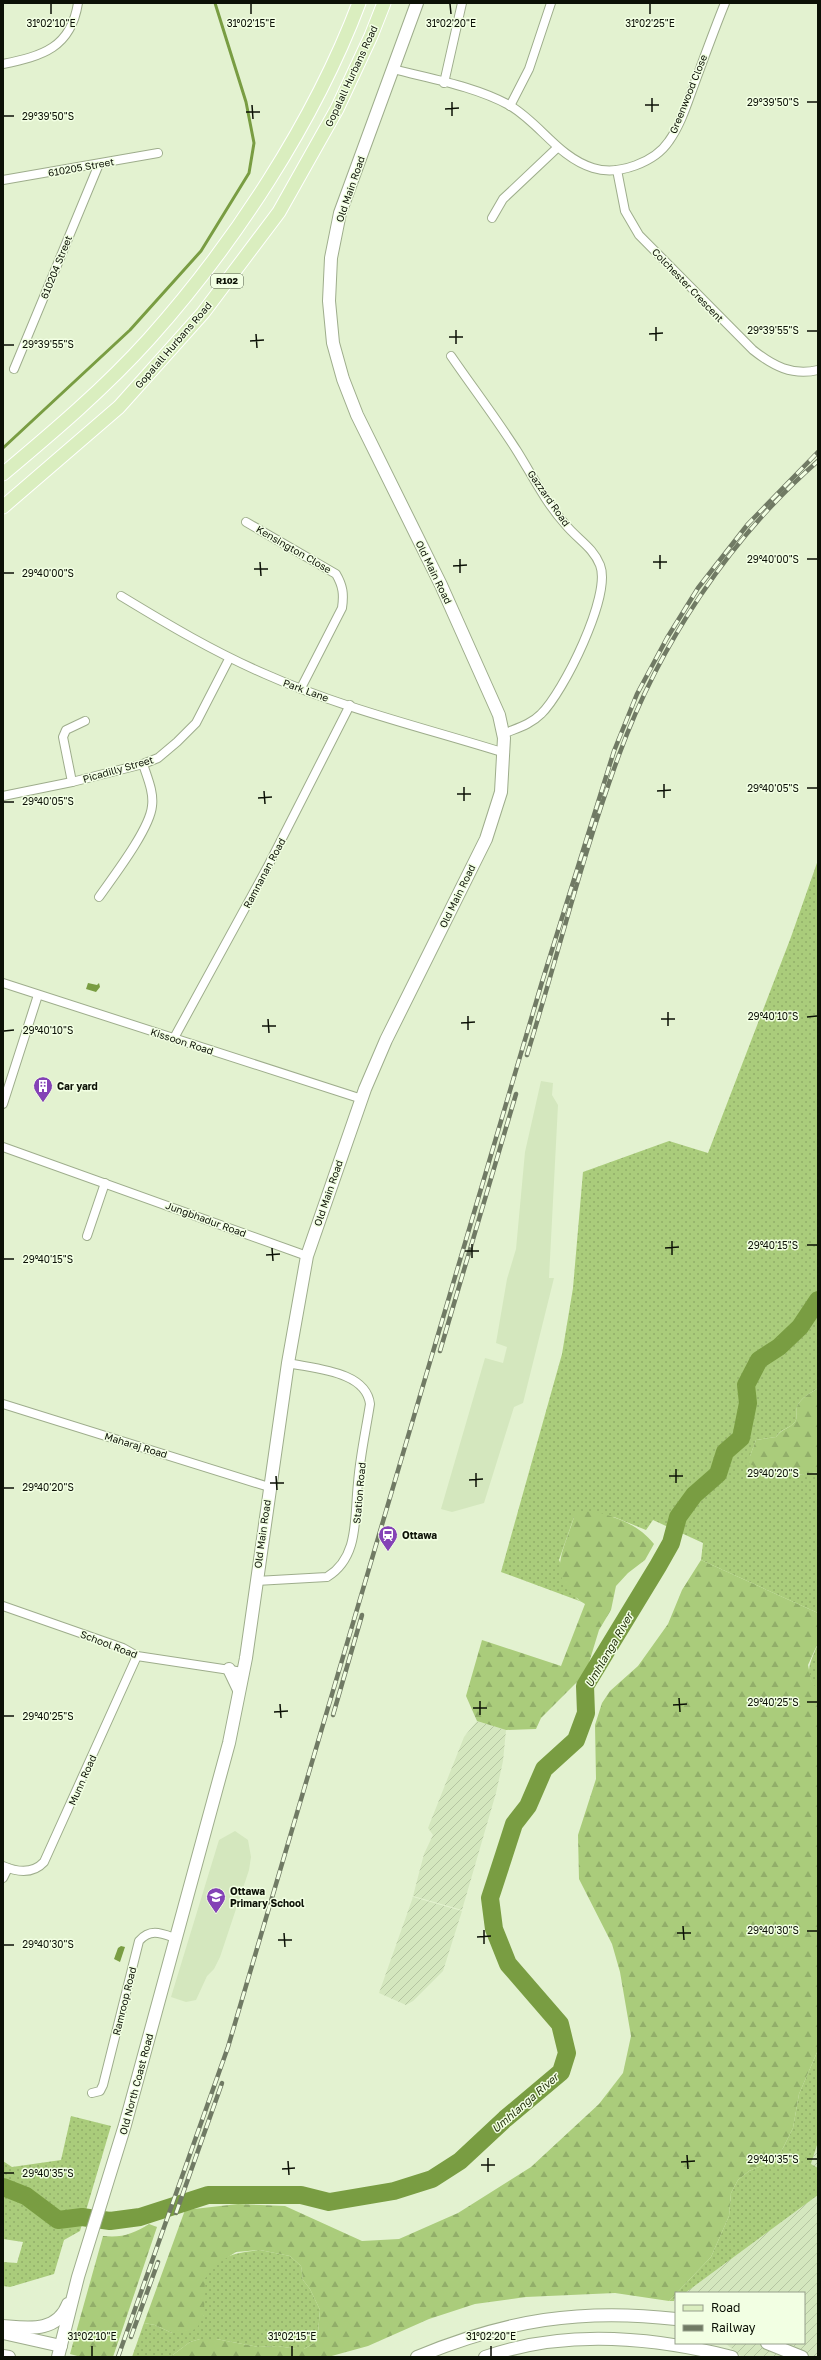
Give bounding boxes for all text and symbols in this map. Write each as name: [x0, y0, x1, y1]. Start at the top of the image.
text: 31°02'10"E: [26, 17, 76, 29]
text: 31°02'15"E: [227, 17, 275, 29]
text: 31°02'20"E: [426, 17, 476, 29]
text: 31°02'25"E: [625, 17, 675, 29]
street label: Gopalall Hurbans Road: [322, 23, 380, 129]
street label: Greenwood Close: [667, 53, 709, 135]
text: 29°39'50"S: [747, 96, 799, 108]
text: 29°39'50"S: [22, 110, 74, 122]
street label: Old Main Road: [333, 154, 367, 224]
street label: 610205 Street: [47, 155, 115, 179]
street label: 610204 Street: [38, 234, 74, 300]
street label: Colchester Crescent: [650, 246, 726, 324]
road number: R102: [211, 274, 243, 288]
street label: Gopalall Hurbans Road: [132, 299, 214, 391]
text: 29°39'55"S: [747, 324, 799, 336]
text: 29°39'55"S: [22, 338, 74, 350]
street label: Gazzard Road: [525, 468, 573, 528]
street label: Kensington Close: [254, 523, 334, 575]
street label: Old Main Road: [413, 538, 455, 606]
text: 29°40'00"S: [747, 553, 799, 565]
text: 29°40'00"S: [22, 567, 74, 579]
street label: Park Lane: [282, 676, 331, 704]
street label: Picadilly Street: [81, 753, 155, 785]
text: 29°40'05"S: [747, 782, 799, 794]
text: 29°40'05"S: [22, 795, 74, 807]
street label: Ramnanan Road: [240, 836, 288, 910]
street label: Old Main Road: [436, 862, 478, 930]
text: 29°40'10"S: [748, 1010, 798, 1022]
text: 29°40'10"S: [23, 1024, 73, 1036]
street label: Kissoon Road: [149, 1025, 215, 1057]
building icon: Car yard: [32, 1075, 54, 1103]
place label: Car yard: [57, 1080, 98, 1092]
street label: Old Main Road: [311, 1158, 345, 1228]
street label: Jungbhadur Road: [164, 1199, 248, 1239]
text: 29°40'15"S: [748, 1239, 798, 1251]
text: 29°40'15"S: [23, 1253, 73, 1265]
street label: Maharaj Road: [103, 1430, 169, 1460]
street label: Station Road: [350, 1462, 368, 1524]
text: 29°40'20"S: [747, 1467, 799, 1479]
text: 29°40'20"S: [22, 1481, 74, 1493]
street label: Old Main Road: [251, 1499, 273, 1569]
station icon: Ottawa: [377, 1524, 399, 1552]
place label: Ottawa: [402, 1529, 437, 1541]
water label: Umhlanga River: [582, 1609, 637, 1690]
street label: School Road: [79, 1628, 139, 1660]
text: 29°40'25"S: [747, 1696, 799, 1708]
text: 29°40'25"S: [22, 1710, 74, 1722]
street label: Munn Road: [66, 1753, 98, 1807]
place label: Ottawa Primary School: [230, 1885, 305, 1909]
school or university icon: Ottawa Primary School: [205, 1886, 227, 1914]
text: 29°40'30"S: [747, 1924, 799, 1936]
text: 29°40'30"S: [22, 1938, 74, 1950]
street label: Ramroop Road: [110, 1966, 138, 2036]
street label: Old North Coast Road: [117, 2032, 155, 2136]
water label: Umhlanga River: [489, 2069, 562, 2136]
text: 29°40'35"S: [747, 2153, 799, 2165]
text: 29°40'35"S: [22, 2167, 74, 2179]
legend: [675, 2292, 805, 2344]
text: Road: [711, 2300, 740, 2315]
text: Railway: [711, 2320, 756, 2335]
text: 31°02'10"E: [67, 2330, 117, 2342]
text: 31°02'15"E: [268, 2330, 316, 2342]
text: 31°02'20"E: [466, 2330, 516, 2342]

